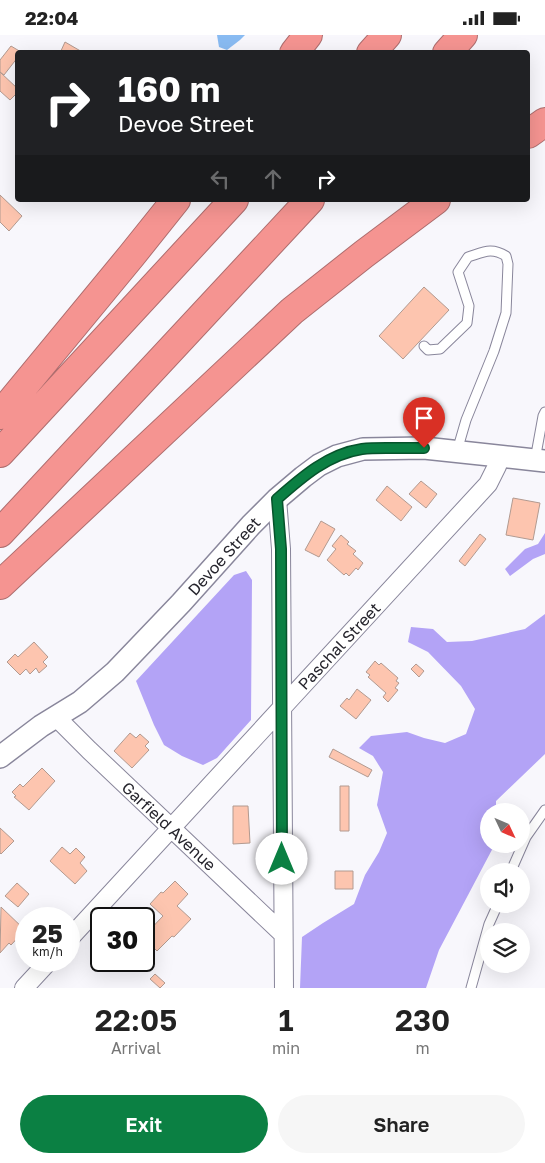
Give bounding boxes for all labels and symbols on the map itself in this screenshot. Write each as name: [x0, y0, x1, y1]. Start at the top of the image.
pin: [403, 397, 445, 448]
street label: Devoe Street: [183, 513, 265, 599]
street label: Paschal Street: [294, 598, 384, 694]
street label: Garfield Avenue: [118, 777, 220, 875]
north arrow: [480, 803, 530, 853]
position arrow: [255, 832, 307, 884]
speed limit sign: 30: [90, 907, 155, 972]

